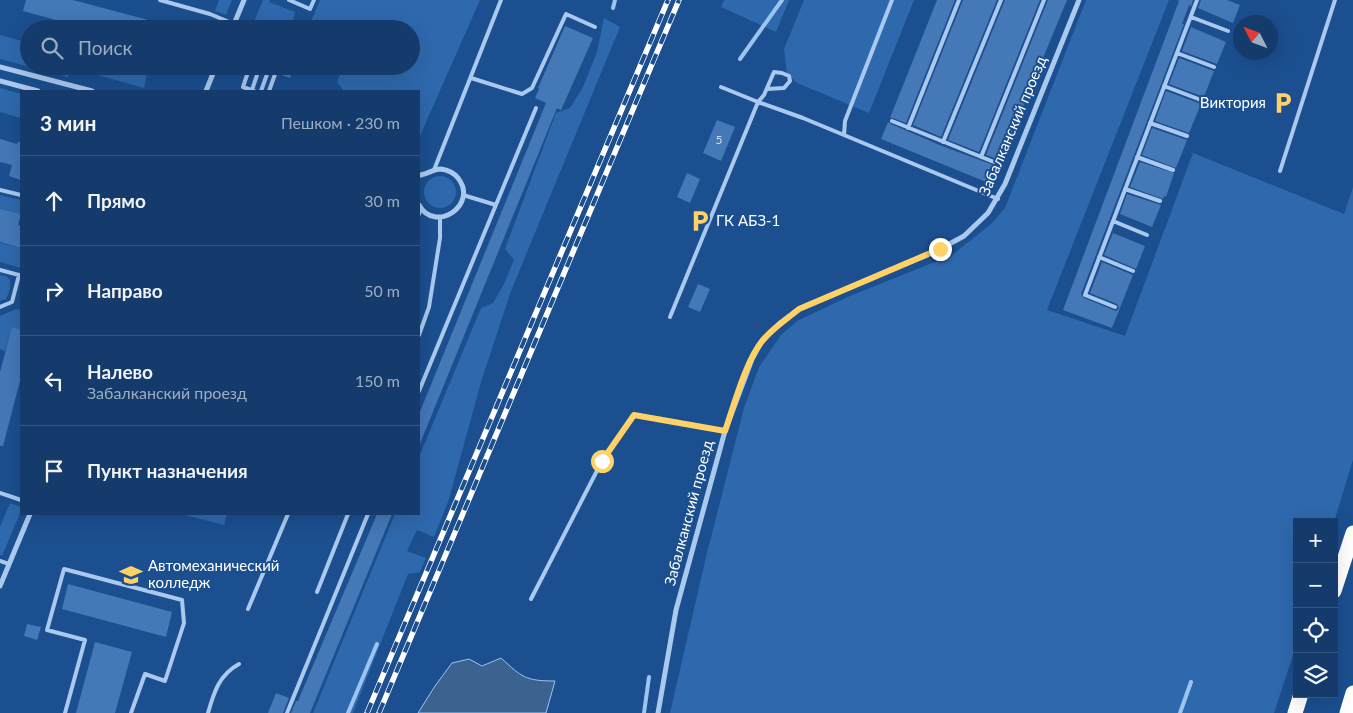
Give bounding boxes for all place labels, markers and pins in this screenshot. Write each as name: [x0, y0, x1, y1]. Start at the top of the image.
parking icon: Виктория: [1270, 90, 1296, 116]
place label: Виктория: [1200, 93, 1266, 111]
parking icon: ГК АБЗ-1: [687, 208, 713, 234]
place label: ГК АБЗ-1: [716, 211, 780, 229]
place label: Автомеханический колледж: [148, 556, 279, 591]
school or university icon: Автомеханический колледж: [118, 562, 144, 588]

